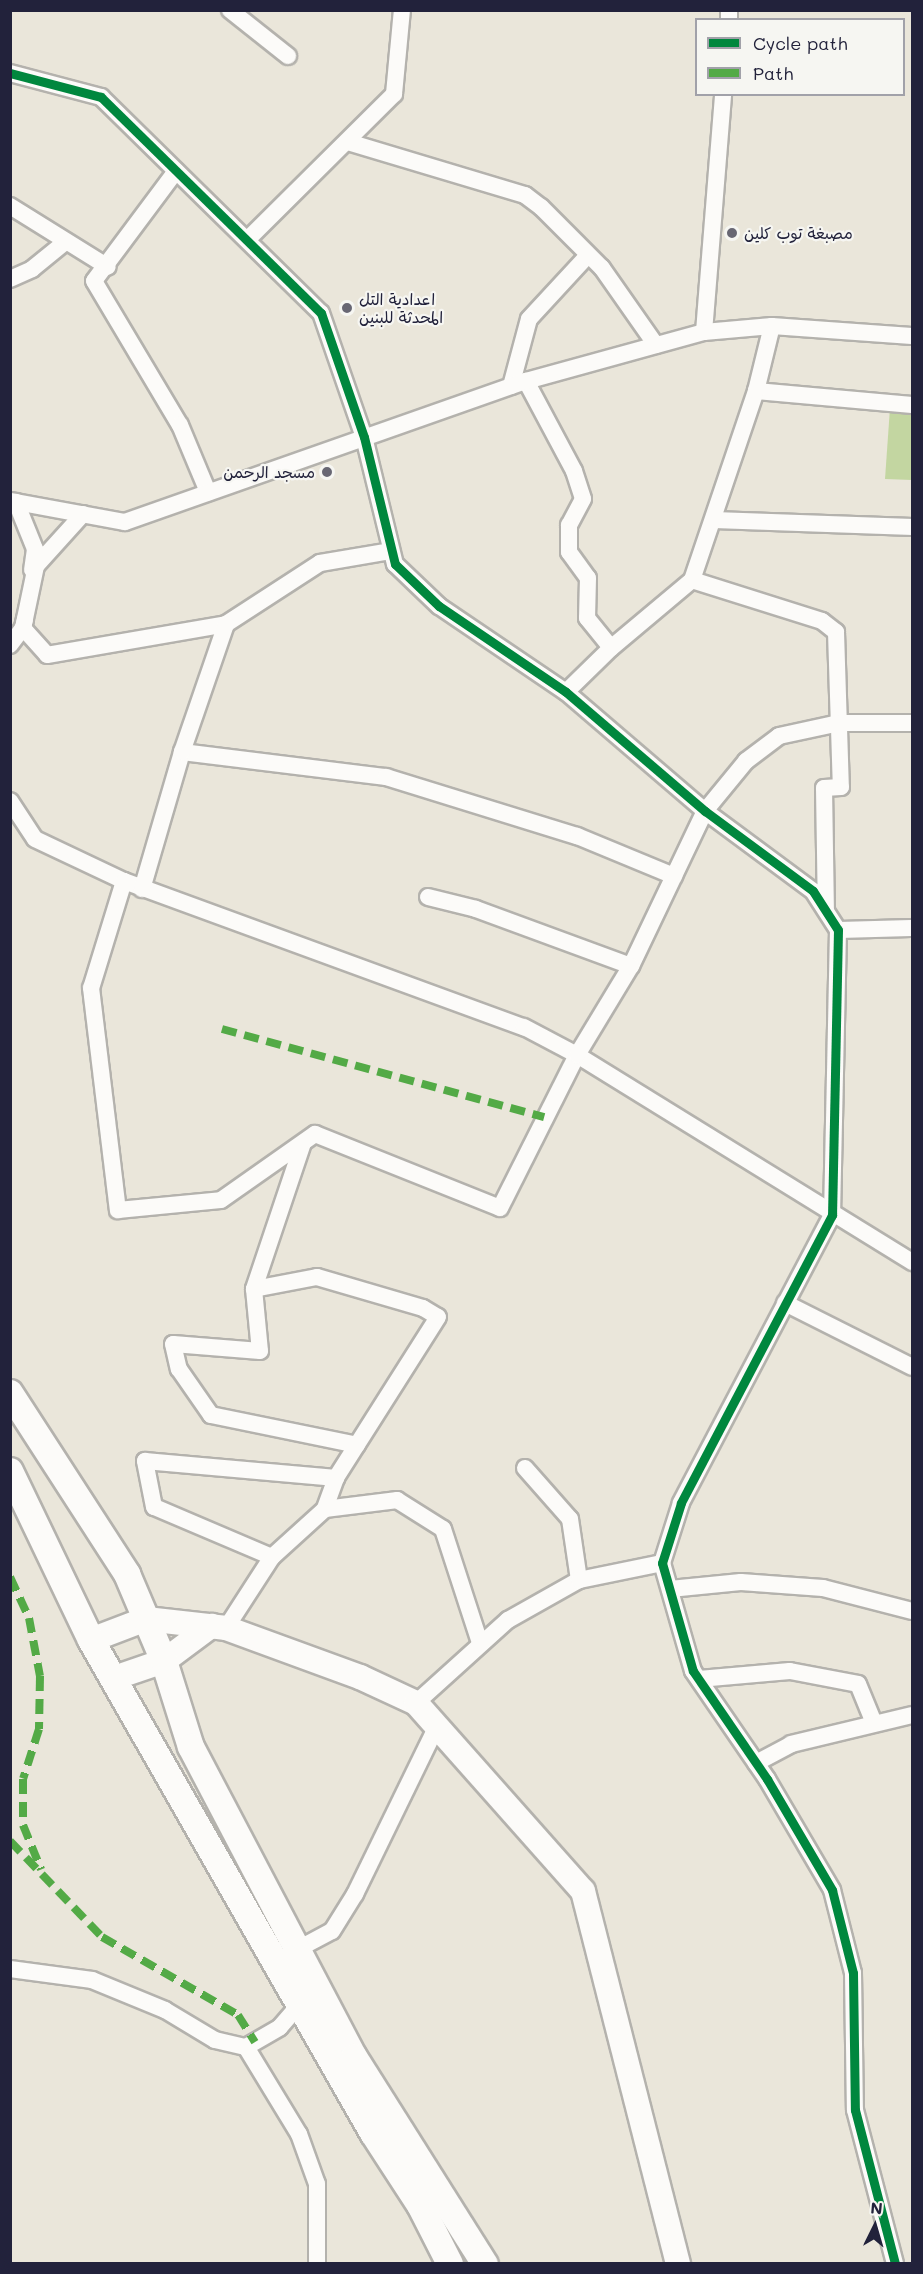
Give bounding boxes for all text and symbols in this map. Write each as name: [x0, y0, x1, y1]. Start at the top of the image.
legend: [695, 18, 905, 96]
text: Cycle path: [753, 31, 848, 55]
text: Path: [753, 61, 793, 85]
place label: مصبغة توب كلين: [744, 223, 853, 243]
marker: مصبغة توب كلين: [725, 226, 739, 240]
place label: اعدادية التل المحدثة للبنين: [359, 289, 443, 327]
marker: اعدادية التل المحدثة للبنين: [340, 301, 354, 315]
place label: مسجد الرحمن: [223, 462, 315, 482]
marker: مسجد الرحمن: [320, 465, 334, 479]
north arrow: [845, 2196, 905, 2256]
text: N: [870, 2197, 884, 2219]

